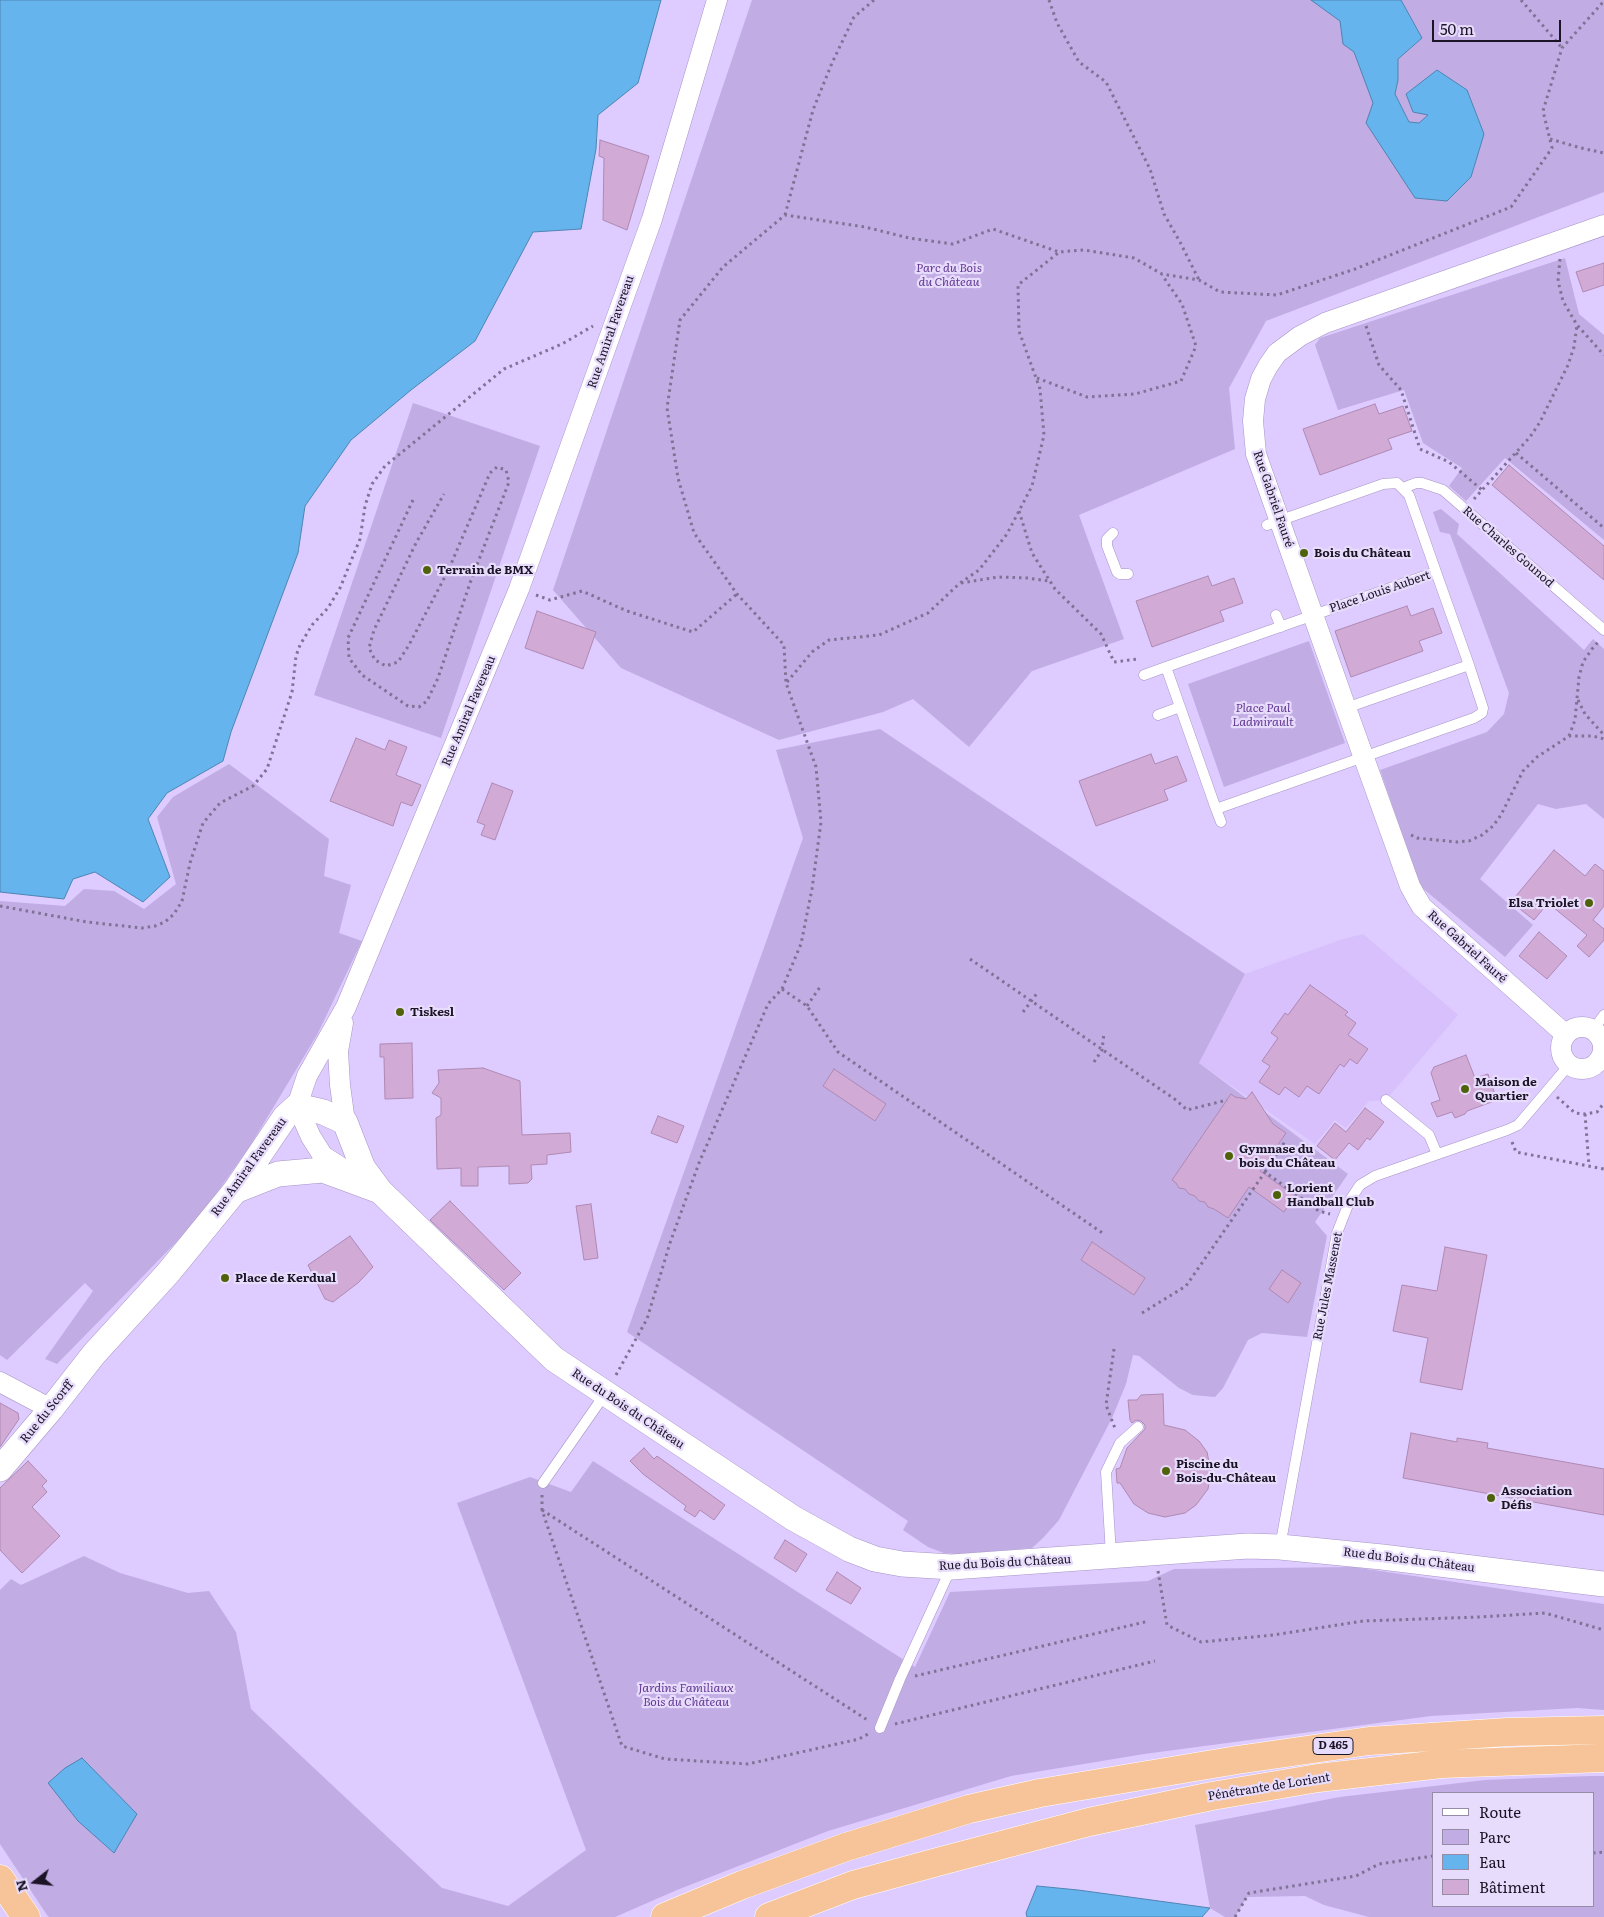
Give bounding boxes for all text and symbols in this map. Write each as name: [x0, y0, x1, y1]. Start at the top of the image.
scale bar: [1434, 10, 1563, 42]
text: 50 m: [1440, 17, 1474, 40]
park label: Parc du Bois du Château: [916, 261, 982, 289]
street label: Rue Amiral Favereau: [585, 274, 637, 390]
street label: Rue Gabriel Fauré: [1250, 449, 1296, 549]
street label: Rue Charles Gounod: [1460, 504, 1556, 590]
place label: Bois du Château: [1314, 546, 1411, 560]
marker: Bois du Château: [1298, 547, 1310, 559]
place label: Terrain de BMX: [437, 563, 533, 577]
marker: Terrain de BMX: [421, 564, 433, 576]
street label: Place Louis Aubert: [1328, 568, 1432, 616]
street label: Rue Amiral Favereau: [439, 654, 499, 768]
park label: Place Paul Ladmirault: [1232, 701, 1294, 729]
place label: Elsa Triolet: [1508, 896, 1579, 910]
marker: Elsa Triolet: [1583, 897, 1595, 909]
street label: Rue Gabriel Fauré: [1425, 908, 1509, 986]
place label: Tiskesl: [410, 1005, 454, 1019]
marker: Tiskesl: [394, 1006, 406, 1018]
place label: Maison de Quartier: [1475, 1075, 1537, 1103]
marker: Maison de Quartier: [1459, 1083, 1471, 1095]
street label: Rue Amiral Favereau: [208, 1115, 290, 1219]
place label: Gymnase du bois du Château: [1239, 1142, 1335, 1170]
marker: Gymnase du bois du Château: [1223, 1150, 1235, 1162]
place label: Lorient Handball Club: [1287, 1181, 1374, 1209]
marker: Lorient Handball Club: [1271, 1189, 1283, 1201]
street label: Rue Jules Massenet: [1310, 1231, 1346, 1341]
place label: Place de Kerdual: [235, 1271, 336, 1285]
marker: Place de Kerdual: [219, 1272, 231, 1284]
street label: Rue du Bois du Château: [569, 1366, 687, 1452]
street label: Rue du Scorff: [18, 1378, 76, 1446]
place label: Piscine du Bois-du-Château: [1176, 1457, 1276, 1485]
marker: Piscine du Bois-du-Château: [1160, 1465, 1172, 1477]
place label: Association Défis: [1501, 1484, 1572, 1512]
marker: Association Défis: [1485, 1492, 1497, 1504]
street label: Rue du Bois du Château: [1342, 1545, 1476, 1575]
street label: Rue du Bois du Château: [938, 1552, 1072, 1574]
park label: Jardins Familiaux Bois du Château: [638, 1681, 734, 1709]
road number: D 465: [1313, 1738, 1353, 1754]
street label: Pénétrante de Lorient: [1207, 1770, 1331, 1804]
legend: [1432, 1792, 1594, 1907]
text: Route: [1479, 1800, 1521, 1823]
text: Parc: [1479, 1825, 1510, 1848]
text: Eau: [1479, 1850, 1506, 1873]
north arrow: [10, 1857, 60, 1907]
text: Bâtiment: [1479, 1875, 1545, 1898]
text: N: [9, 1878, 32, 1895]

